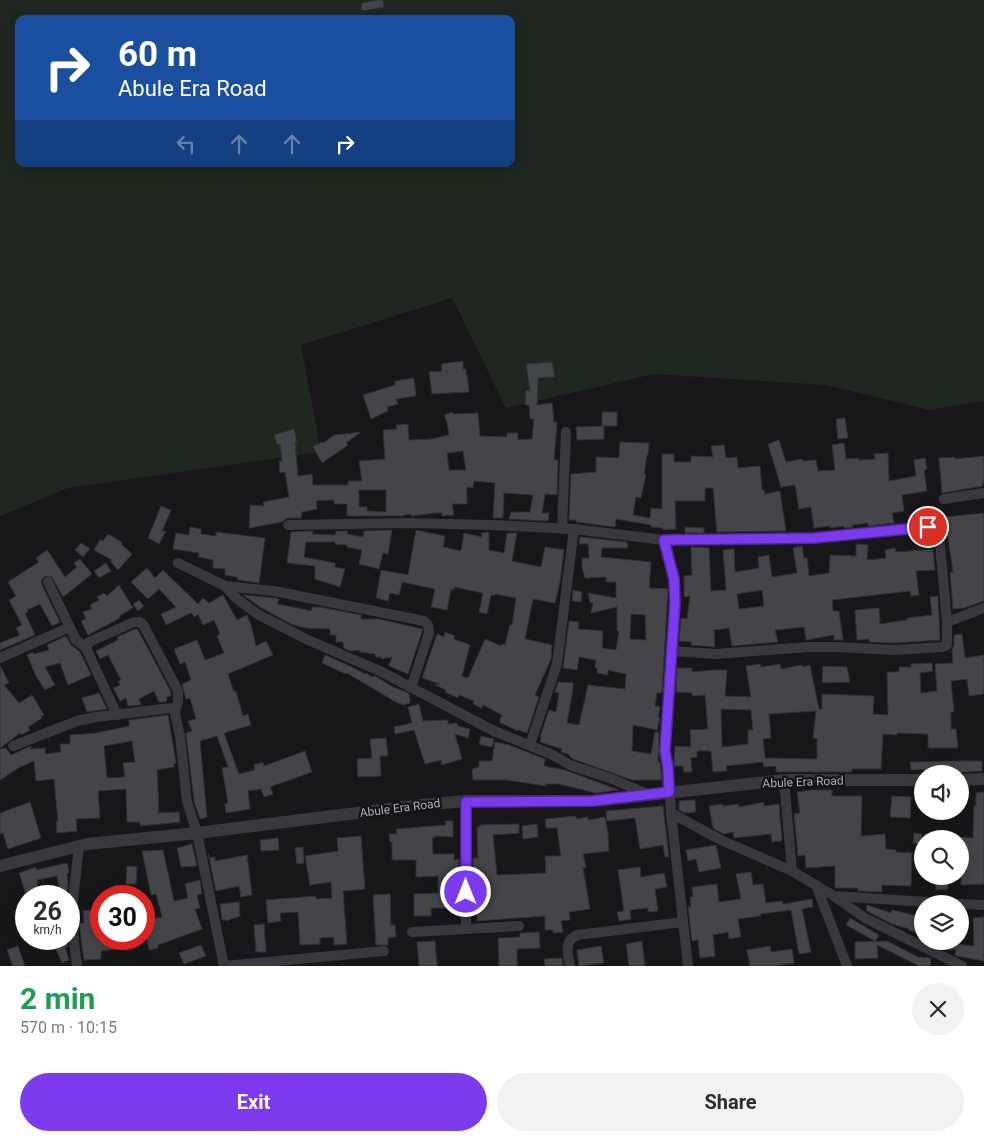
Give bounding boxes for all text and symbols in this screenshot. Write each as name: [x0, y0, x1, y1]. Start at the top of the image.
text: 60 m: [118, 34, 197, 75]
icon: right: [35, 35, 100, 100]
text: Abule Era Road: [118, 76, 267, 101]
icon: left: [172, 130, 200, 158]
icon: ahead: [225, 130, 253, 158]
icon: ahead: [278, 130, 306, 158]
icon: right: [331, 130, 359, 158]
pin: [907, 506, 949, 548]
icon: arrive: [914, 513, 942, 541]
map controls: [914, 765, 969, 950]
button: sound: [914, 765, 969, 820]
street label: Abule Era Road: [762, 774, 844, 790]
street label: Abule Era Road: [359, 796, 441, 820]
button: search: [914, 830, 969, 885]
position arrow: [439, 865, 491, 917]
speed limit sign: 30: [90, 885, 155, 950]
button: layers: [914, 895, 969, 950]
text: 26: [33, 897, 62, 926]
text: km/h: [33, 923, 62, 937]
text: 2 min: [20, 981, 95, 1016]
button: close: [912, 983, 964, 1035]
text: 570 m · 10:15: [20, 1018, 117, 1037]
button: Exit: [20, 1073, 487, 1131]
button: Share: [497, 1073, 964, 1131]

